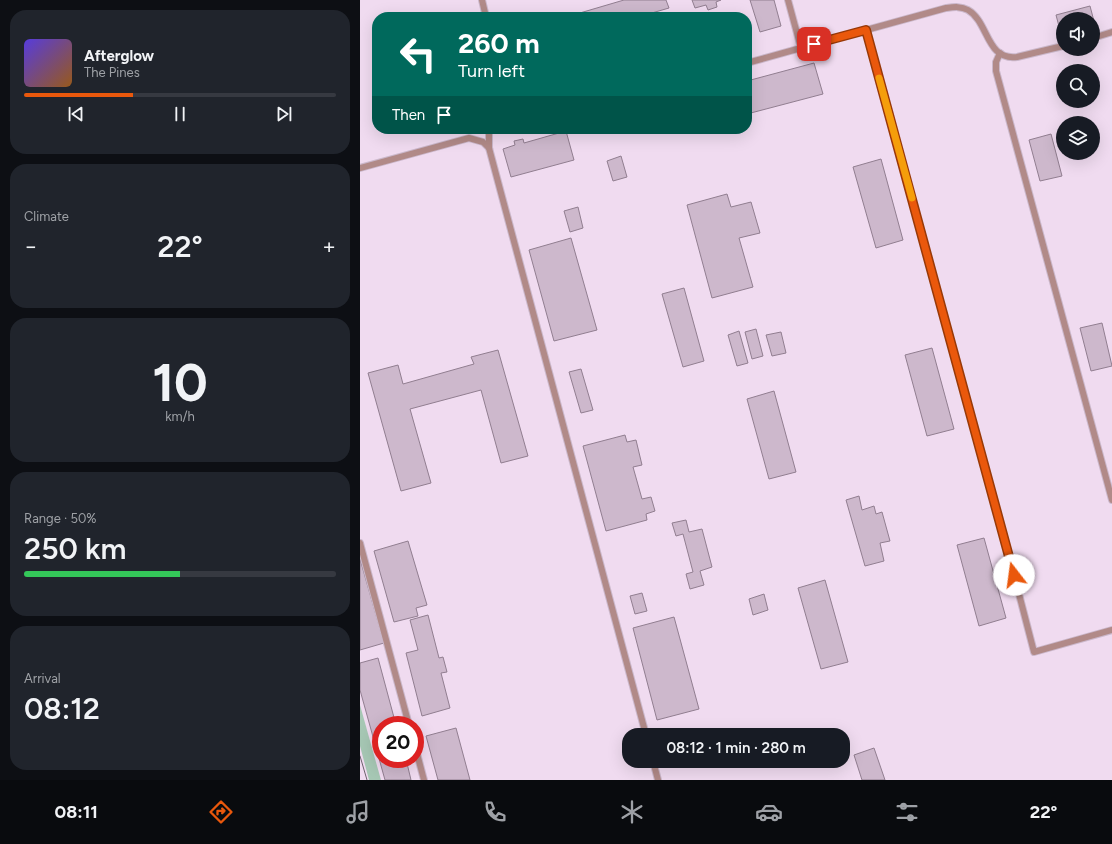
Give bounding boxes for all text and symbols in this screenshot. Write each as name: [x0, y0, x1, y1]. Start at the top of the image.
map controls: [1056, 12, 1100, 160]
button: sound: [1056, 12, 1100, 56]
text: 260 m: [458, 26, 540, 60]
pin: [797, 27, 831, 61]
icon: left: [392, 28, 444, 80]
icon: arrive: [803, 33, 825, 55]
text: Afterglow: [84, 47, 154, 65]
text: Turn left: [458, 60, 525, 82]
button: search: [1056, 64, 1100, 108]
text: The Pines: [84, 65, 140, 80]
icon: previous: [65, 103, 87, 125]
icon: pause: [169, 103, 191, 125]
icon: next: [273, 103, 295, 125]
icon: arrive: [433, 104, 455, 126]
text: Then: [392, 106, 425, 124]
button: layers: [1056, 116, 1100, 160]
text: Climate: [24, 209, 69, 224]
text: 22°: [157, 228, 203, 265]
text: −: [24, 233, 38, 260]
text: +: [322, 233, 336, 260]
text: 10: [152, 352, 208, 414]
text: km/h: [165, 409, 195, 424]
text: Range · 50%: [24, 511, 97, 526]
text: 250 km: [24, 530, 126, 567]
position arrow: [993, 554, 1035, 596]
text: Arrival: [24, 671, 61, 686]
text: 08:12: [24, 690, 100, 727]
speed limit sign: 20: [372, 716, 424, 768]
text: 08:12 · 1 min · 280 m: [666, 739, 806, 757]
icon: directions: [207, 798, 235, 826]
icon: music: [344, 798, 372, 826]
icon: phone: [481, 798, 509, 826]
icon: climate: [618, 798, 646, 826]
icon: car: [755, 798, 783, 826]
icon: filters: [893, 798, 921, 826]
text: 08:11: [55, 801, 98, 823]
text: 22°: [1030, 801, 1057, 823]

